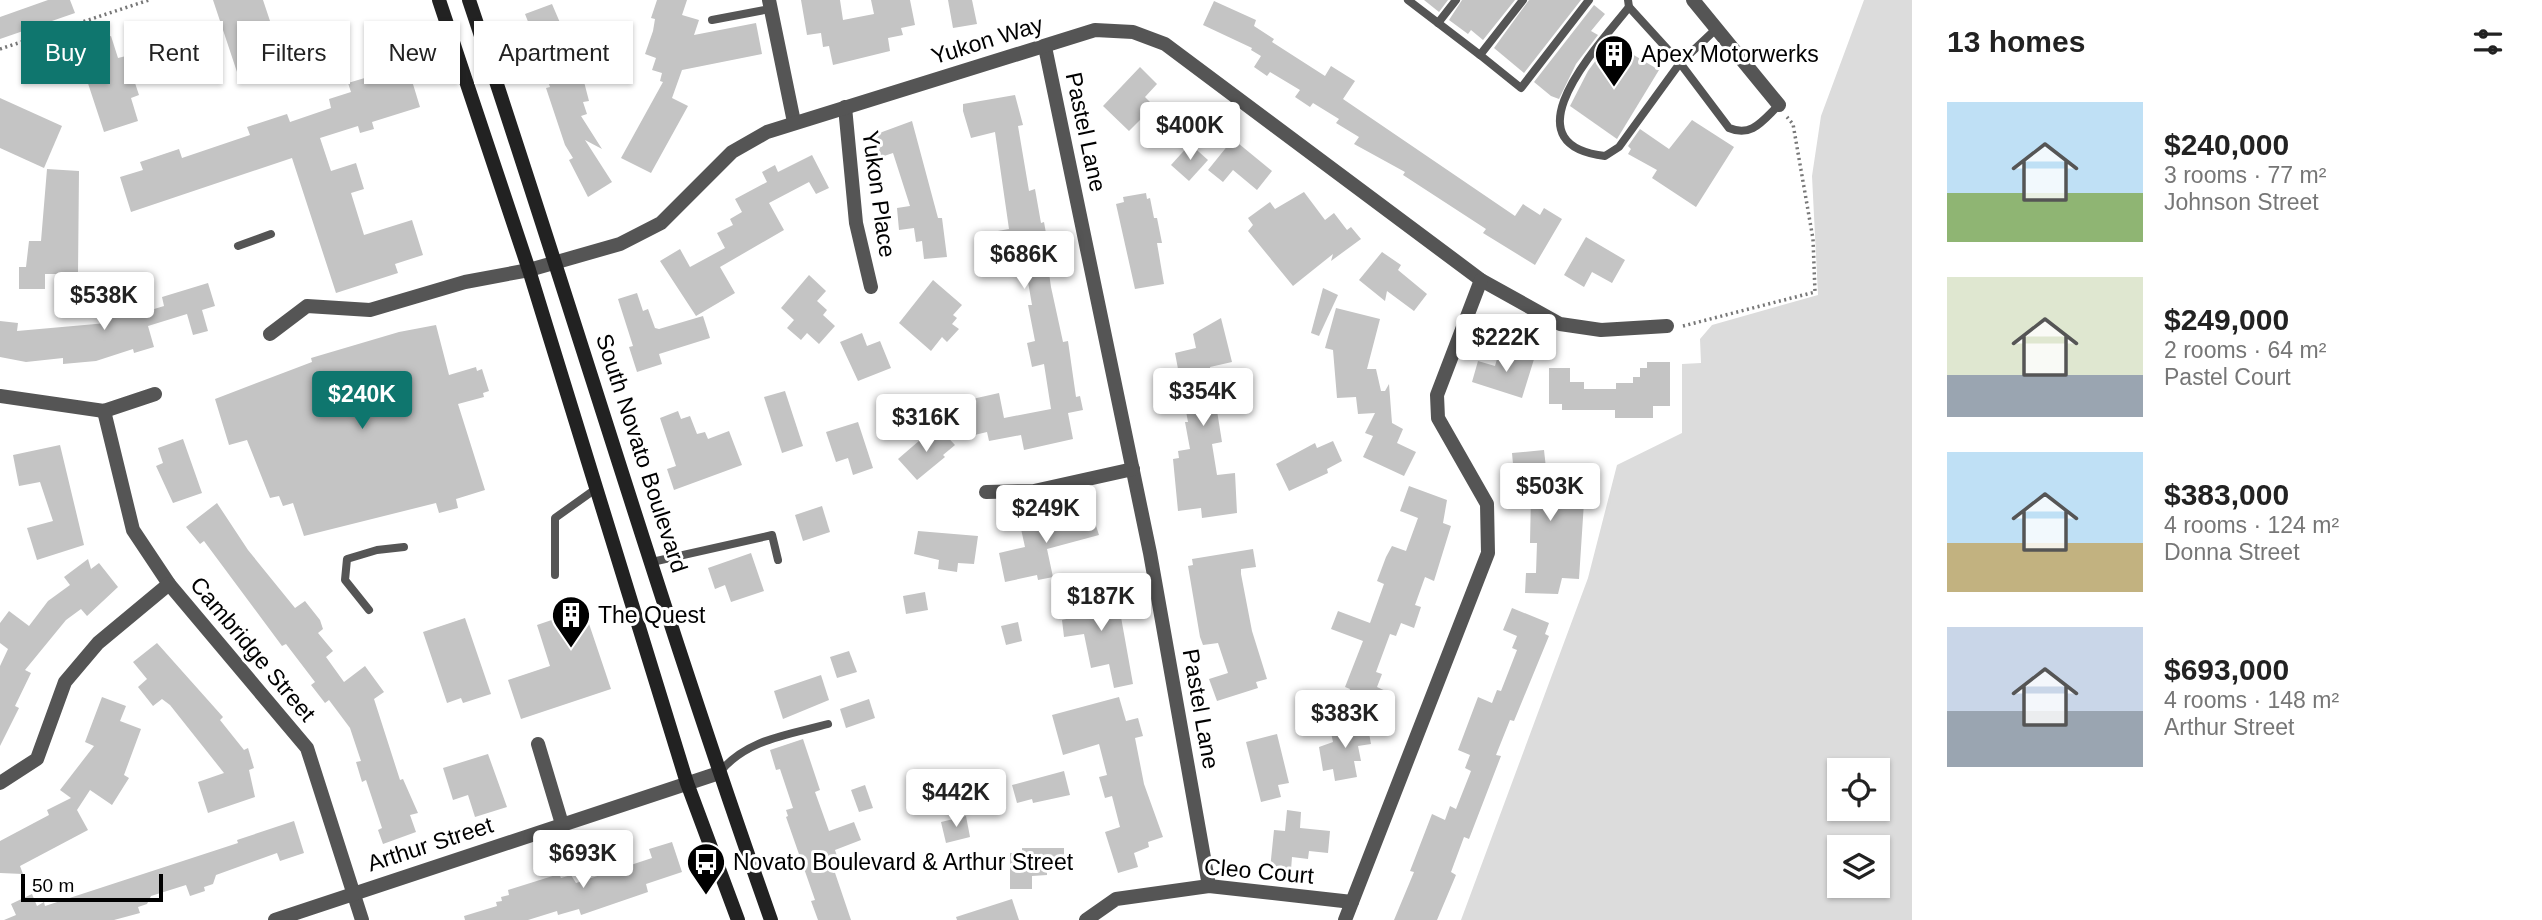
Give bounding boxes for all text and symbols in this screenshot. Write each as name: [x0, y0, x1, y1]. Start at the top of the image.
street label: Yukon Way: [928, 11, 1046, 69]
chip: Buy: [21, 21, 110, 84]
chip: Rent: [124, 21, 223, 84]
chip: Filters: [237, 21, 350, 84]
chip: New: [364, 21, 460, 84]
chip: Apartment: [474, 21, 633, 84]
icon: filters: [2469, 23, 2507, 61]
text: 13 homes: [1947, 25, 2085, 58]
building icon: Apex Motorwerks: [1593, 33, 1635, 88]
place label: Apex Motorwerks: [1641, 41, 1819, 67]
street label: Pastel Lane: [1061, 70, 1111, 194]
pin: $400K: [1141, 102, 1239, 162]
text: $400K: [1156, 112, 1224, 138]
text: $240,000: [2164, 128, 2289, 161]
street label: Yukon Place: [857, 129, 901, 259]
icon: home: [2003, 130, 2087, 214]
text: 3 rooms · 77 m²: [2164, 162, 2326, 188]
text: Johnson Street: [2164, 189, 2319, 215]
pin: $686K: [975, 232, 1073, 291]
text: $686K: [990, 241, 1058, 267]
pin: $538K: [55, 272, 153, 332]
text: $538K: [70, 282, 138, 308]
text: $249,000: [2164, 303, 2289, 336]
icon: home: [2003, 305, 2087, 389]
pin: $222K: [1457, 314, 1555, 374]
text: $222K: [1472, 324, 1540, 350]
street label: South Novato Boulevard: [591, 330, 693, 576]
text: 2 rooms · 64 m²: [2164, 337, 2326, 363]
text: Pastel Court: [2164, 364, 2291, 390]
pin: $354K: [1154, 368, 1252, 428]
pin: $240K: [313, 372, 411, 431]
text: $354K: [1169, 378, 1237, 404]
text: $240K: [328, 381, 396, 407]
pin: $316K: [877, 394, 975, 454]
text: $316K: [892, 404, 960, 430]
pin: $503K: [1501, 463, 1599, 523]
text: $503K: [1516, 473, 1584, 499]
text: $383,000: [2164, 478, 2289, 511]
icon: home: [2003, 480, 2087, 564]
pin: $249K: [997, 486, 1095, 545]
text: $249K: [1012, 495, 1080, 521]
text: 4 rooms · 124 m²: [2164, 512, 2339, 538]
text: Donna Street: [2164, 539, 2300, 565]
street label: Cambridge Street: [185, 572, 321, 727]
pin: $187K: [1052, 574, 1150, 633]
text: $187K: [1067, 583, 1135, 609]
building icon: The Quest: [550, 594, 592, 649]
place label: The Quest: [598, 602, 706, 628]
street label: Pastel Lane: [1178, 647, 1224, 771]
text: $693,000: [2164, 653, 2289, 686]
icon: home: [2003, 655, 2087, 739]
text: 4 rooms · 148 m²: [2164, 687, 2339, 713]
pin: $383K: [1296, 690, 1394, 750]
text: $383K: [1311, 700, 1379, 726]
text: Arthur Street: [2164, 714, 2294, 740]
map controls: [1827, 758, 1890, 898]
button: locate: [1827, 758, 1890, 821]
pin: $442K: [907, 770, 1005, 829]
text: $442K: [922, 779, 990, 805]
street label: Arthur Street: [364, 811, 497, 877]
pin: $693K: [534, 830, 632, 890]
button: layers: [1827, 835, 1890, 898]
text: $693K: [549, 840, 617, 866]
bus stop icon: Novato Boulevard & Arthur Street: [685, 841, 727, 896]
place label: Novato Boulevard & Arthur Street: [733, 849, 1074, 875]
street label: Cleo Court: [1203, 853, 1315, 889]
scale bar: [21, 871, 163, 903]
text: 50 m: [32, 875, 74, 896]

